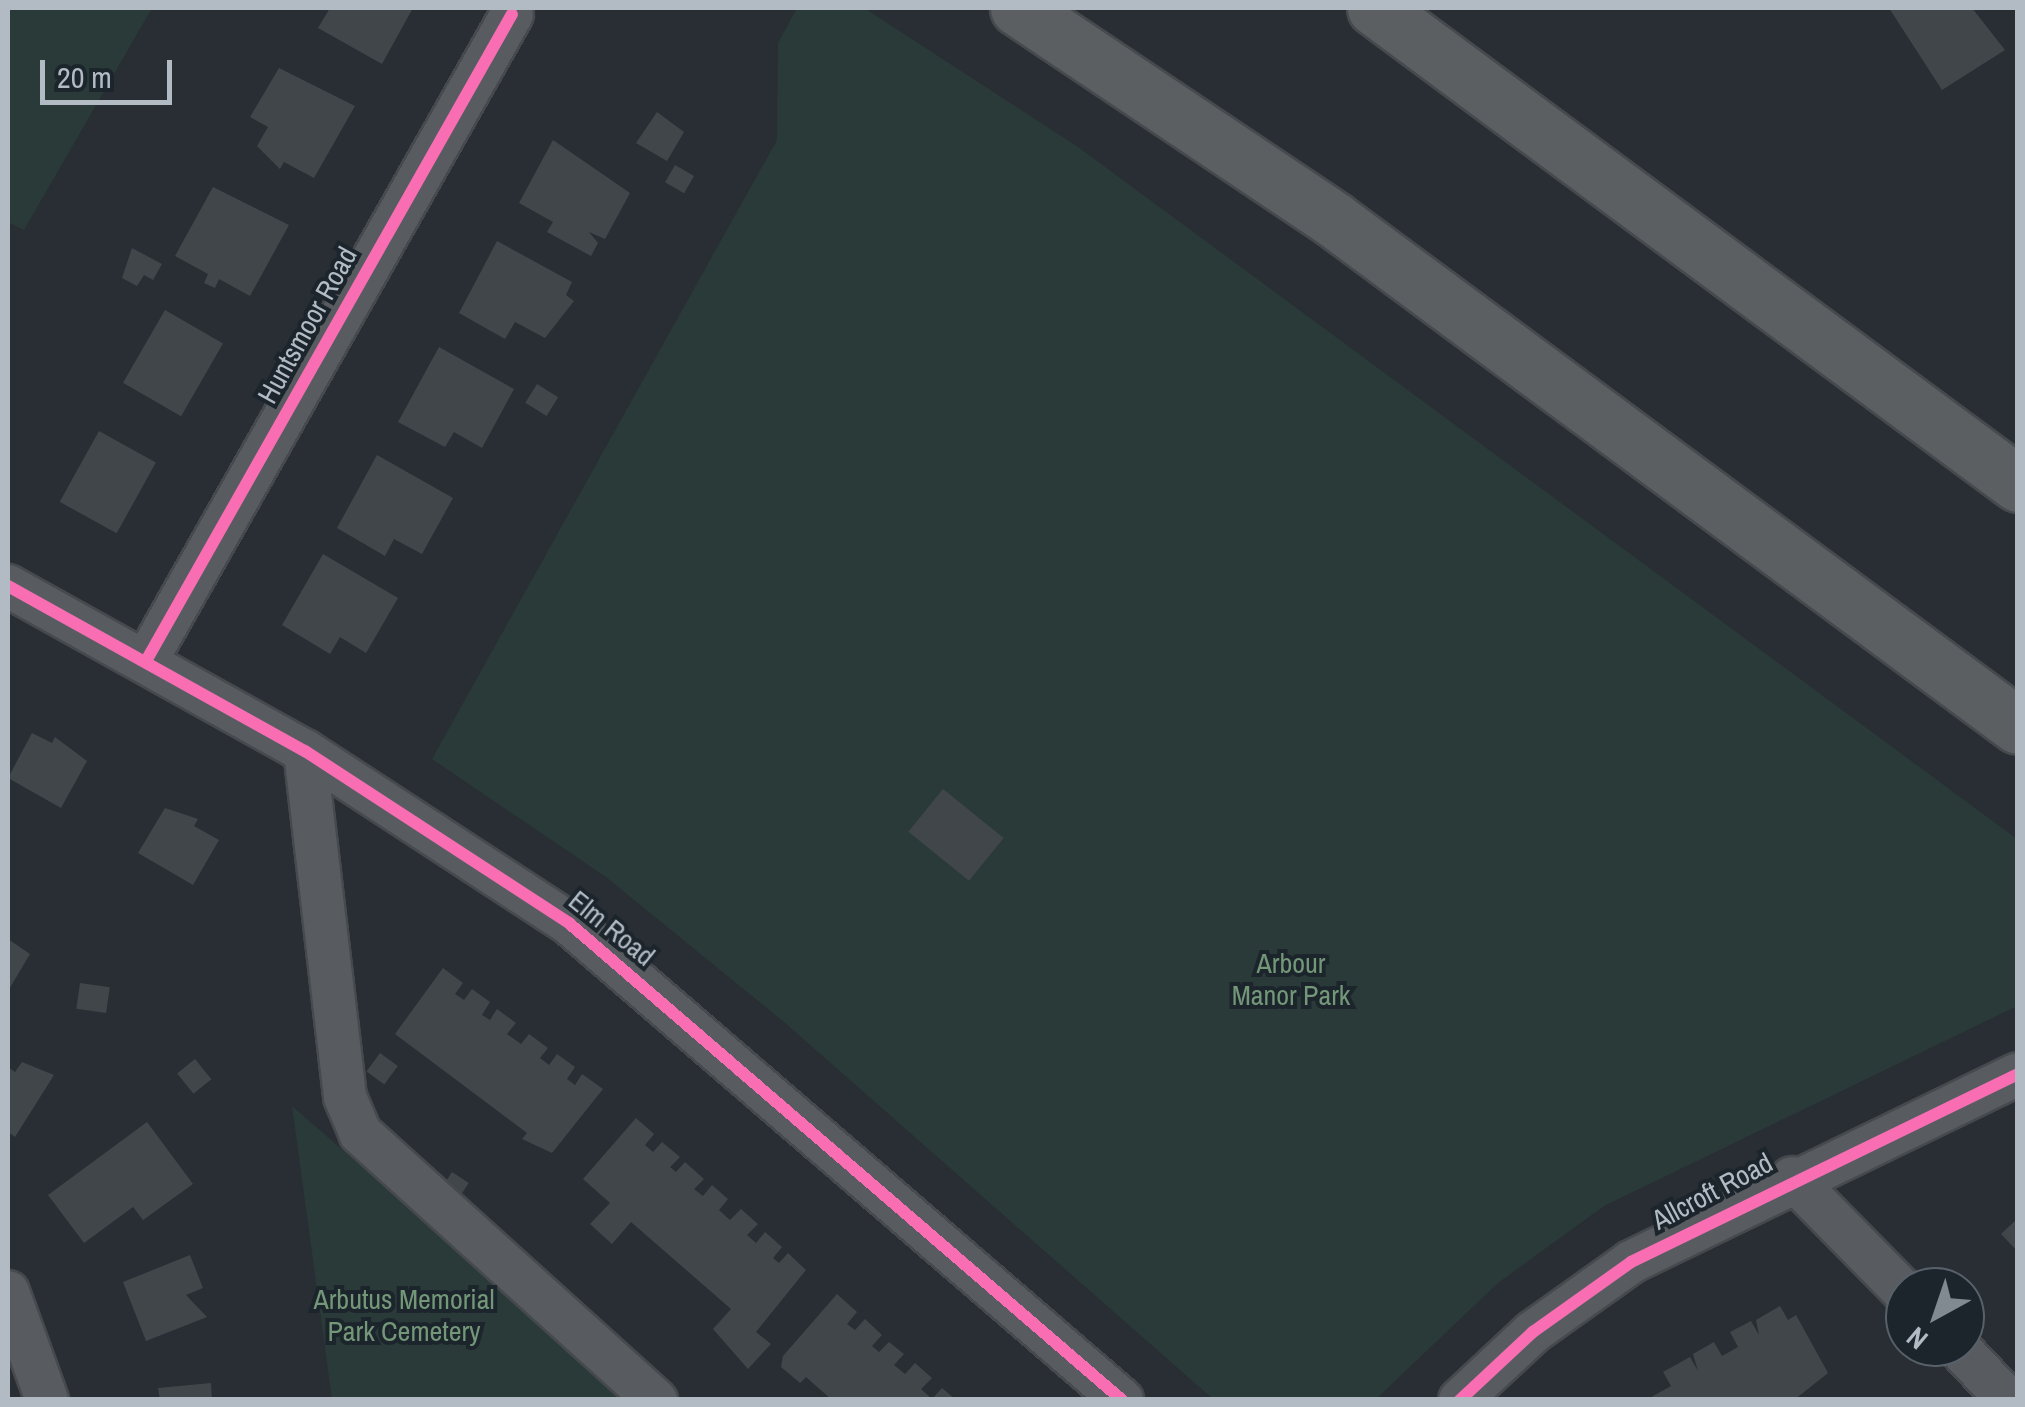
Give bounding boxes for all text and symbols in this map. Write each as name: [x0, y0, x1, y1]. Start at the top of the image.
scale bar: [45, 40, 178, 102]
text: 20 m: [57, 57, 112, 97]
street label: Huntsmoor Road: [250, 241, 364, 409]
street label: Elm Road: [562, 883, 662, 973]
park label: Arbour Manor Park: [1232, 946, 1350, 1012]
street label: Allcroft Road: [1646, 1145, 1778, 1237]
north arrow: [1885, 1267, 1985, 1367]
park label: Arbutus Memorial Park Cemetery: [313, 1282, 495, 1348]
text: N: [1898, 1319, 1936, 1358]

